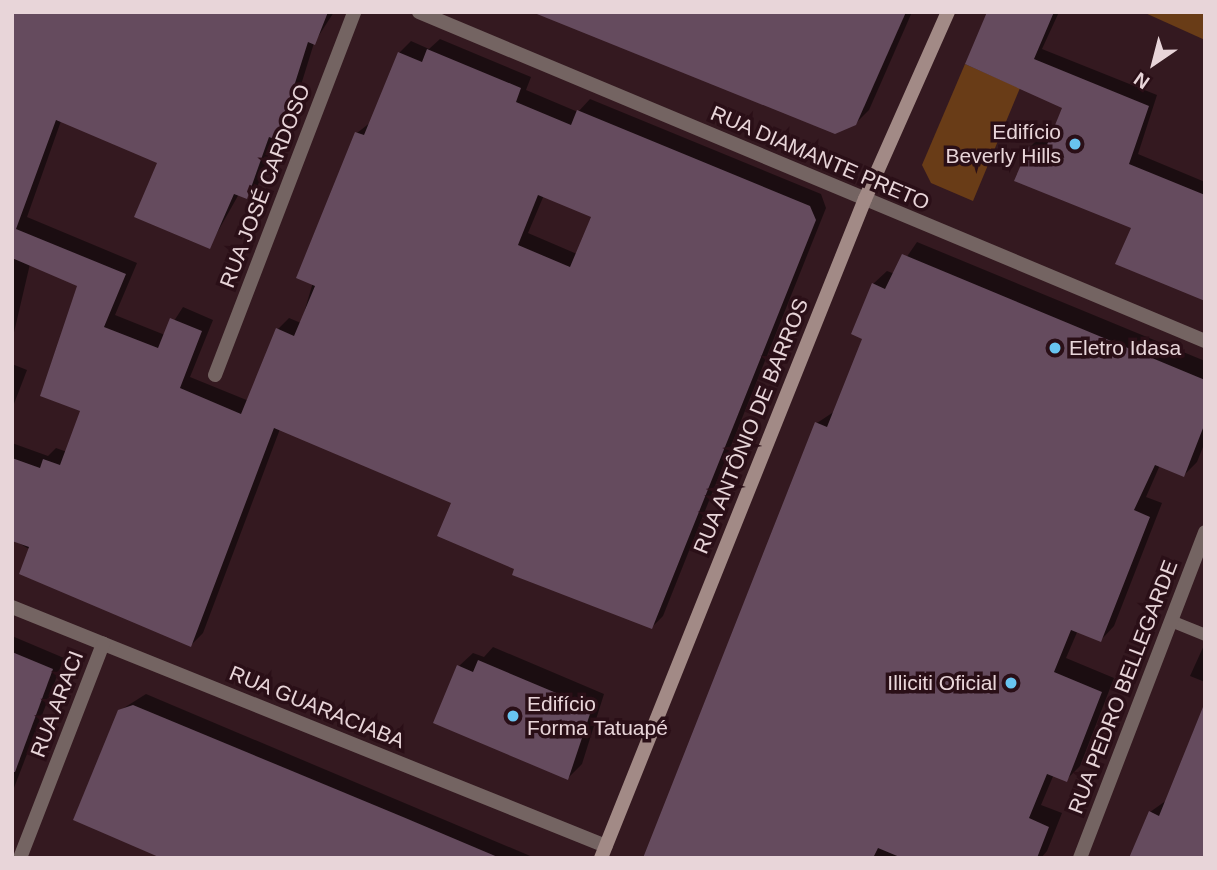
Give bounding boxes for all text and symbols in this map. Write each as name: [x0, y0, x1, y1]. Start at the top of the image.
north arrow: [1119, 28, 1189, 98]
text: N: [1130, 68, 1153, 93]
street label: RUA JOSÉ CARDOSO: [214, 80, 316, 292]
street label: RUA DIAMANTE PRETO: [706, 100, 934, 216]
place label: Edifício Beverly Hills: [945, 119, 1061, 169]
marker: Edifício Beverly Hills: [1067, 136, 1083, 152]
street label: RUA ANTÔNIO DE BARROS: [688, 294, 814, 558]
place label: Eletro Idasa: [1069, 335, 1181, 361]
marker: Eletro Idasa: [1047, 340, 1063, 356]
street label: RUA PEDRO BELLEGARDE: [1063, 556, 1183, 818]
street label: RUA ARACI: [25, 646, 89, 762]
street label: RUA GUARACIABA: [225, 660, 409, 754]
place label: Illiciti Oficial: [887, 670, 997, 696]
marker: Illiciti Oficial: [1003, 675, 1019, 691]
place label: Edifício Forma Tatuapé: [527, 691, 668, 741]
marker: Edifício Forma Tatuapé: [505, 708, 521, 724]

